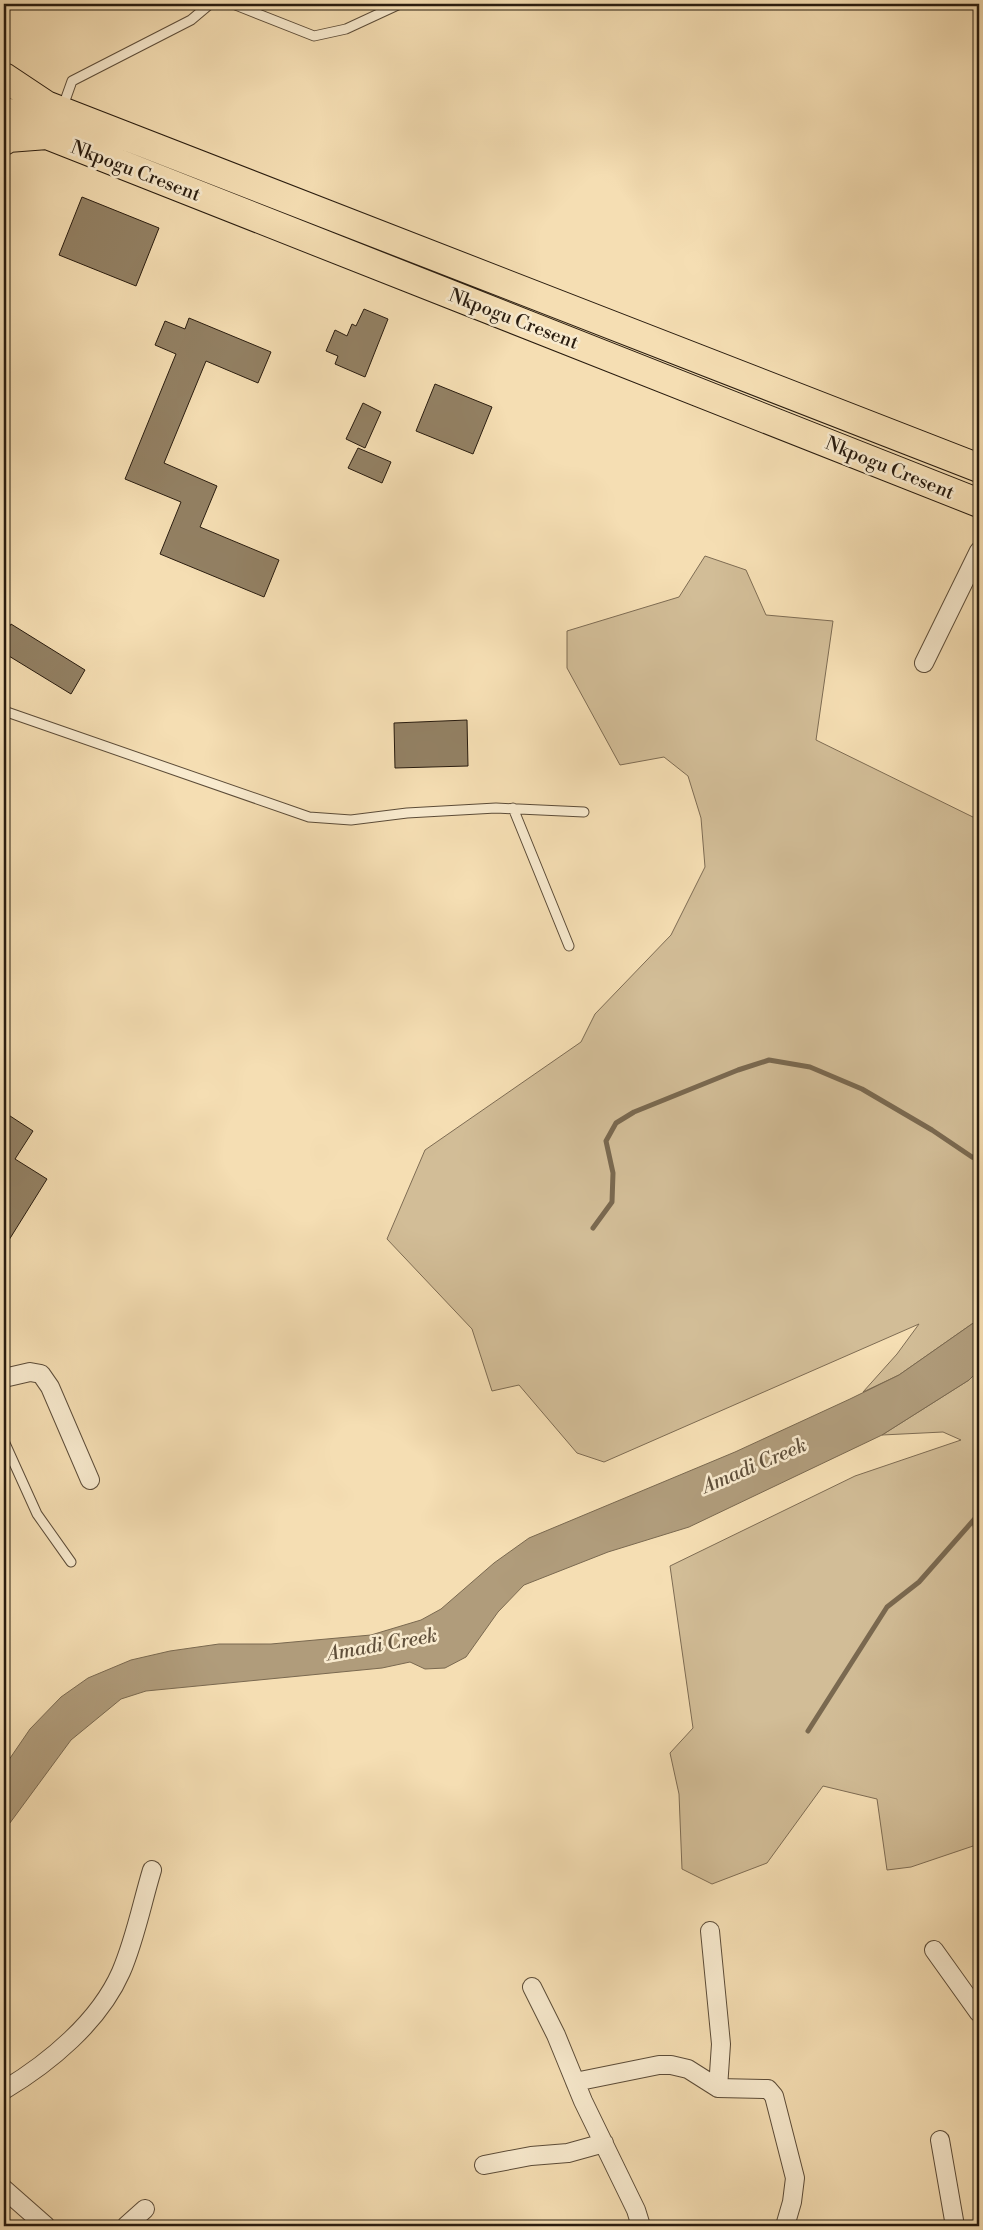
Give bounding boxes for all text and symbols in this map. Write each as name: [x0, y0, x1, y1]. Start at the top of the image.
street label: Nkpogu Cresent: [67, 135, 204, 207]
street label: Nkpogu Cresent: [445, 283, 582, 355]
street label: Nkpogu Cresent: [822, 431, 958, 505]
water label: Amadi Creek: [697, 1433, 811, 1500]
water label: Amadi Creek: [323, 1623, 439, 1668]

